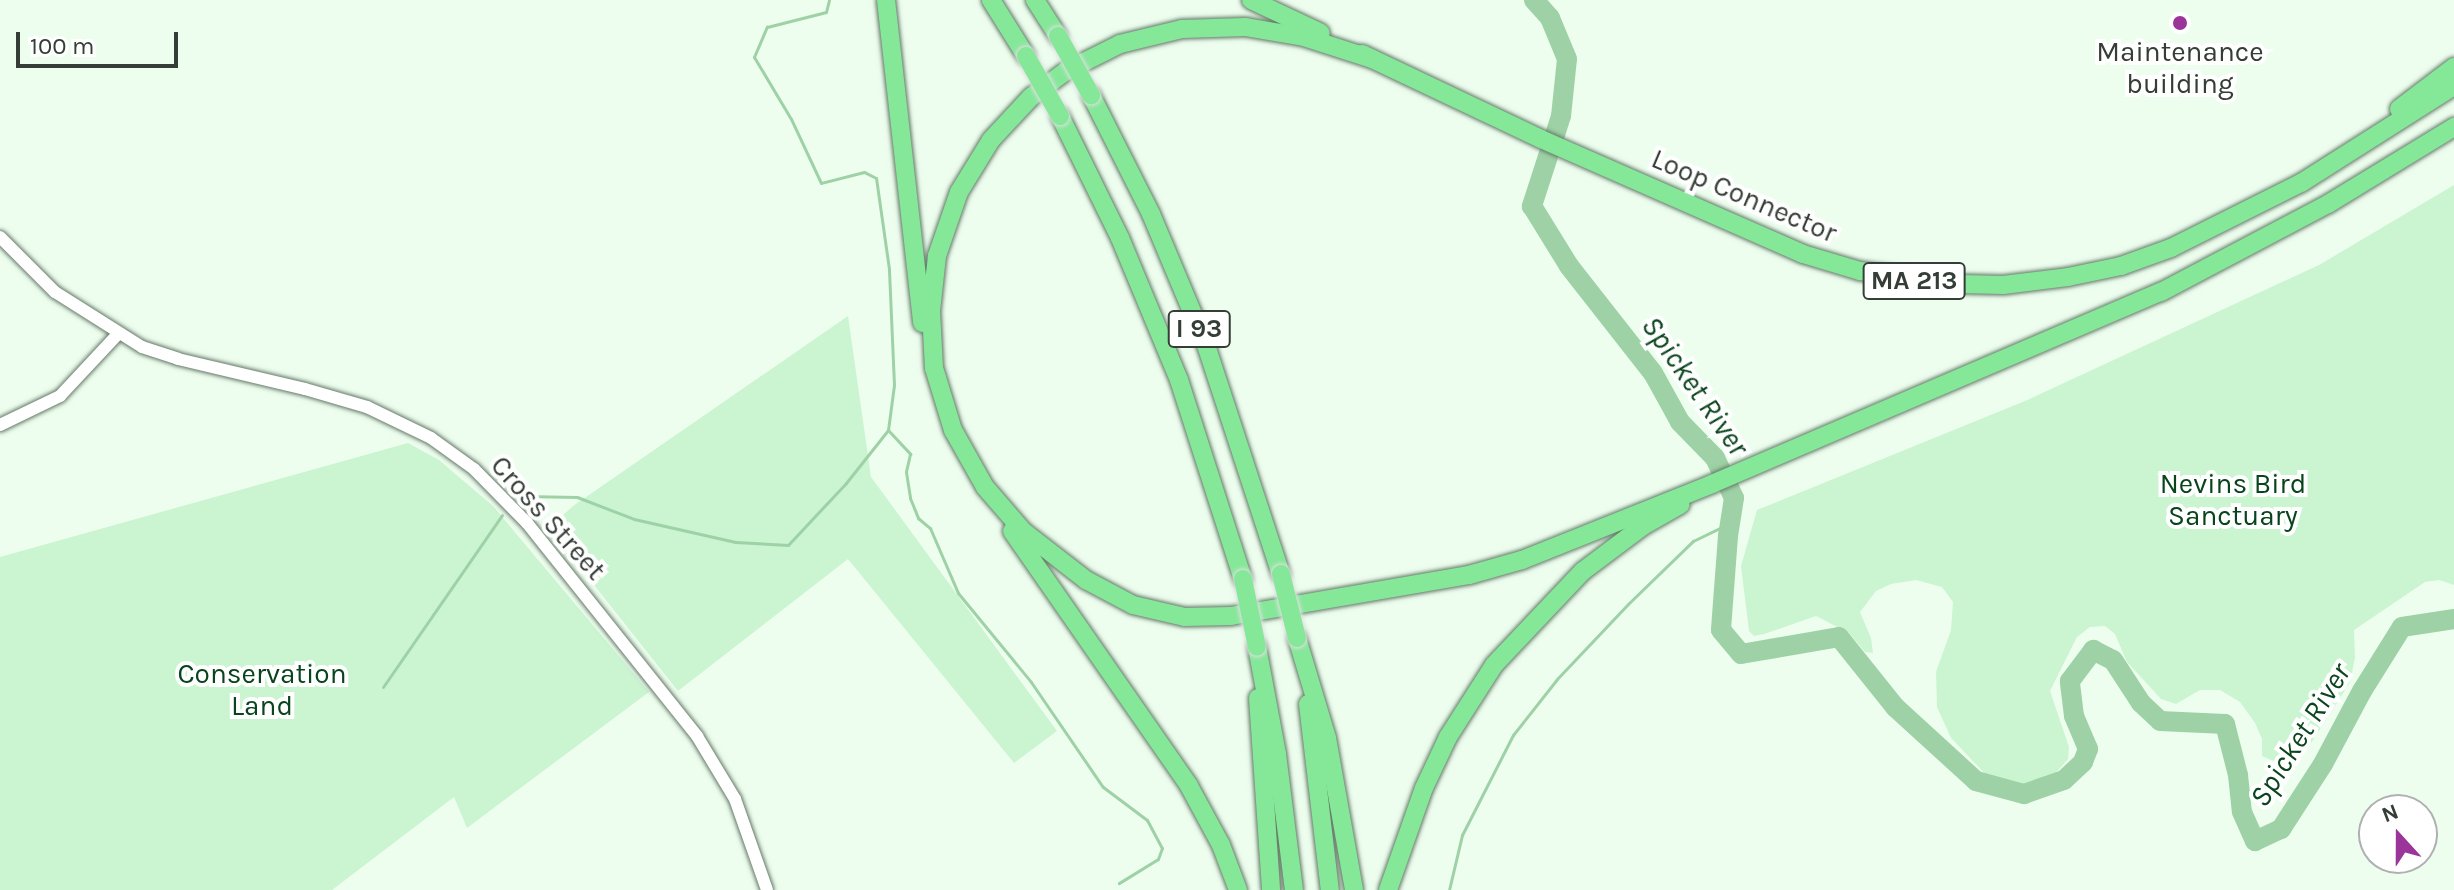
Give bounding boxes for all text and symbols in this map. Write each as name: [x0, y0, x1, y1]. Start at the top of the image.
marker: Maintenance building: [2171, 14, 2189, 32]
scale bar: [20, 16, 182, 66]
text: 100 m: [30, 32, 95, 60]
place label: Maintenance building: [2096, 35, 2264, 101]
street label: Loop Connector: [1646, 142, 1842, 250]
road number: MA 213: [1862, 259, 1966, 303]
road number: I 93: [1167, 307, 1231, 351]
water label: Spicket River: [1634, 309, 1756, 463]
street label: Cross Street: [483, 449, 613, 587]
park label: Nevins Bird Sanctuary: [2160, 467, 2306, 533]
park label: Conservation Land: [177, 657, 347, 723]
water label: Spicket River: [2242, 657, 2358, 813]
north arrow: [2358, 794, 2438, 874]
text: N: [2378, 798, 2402, 828]

